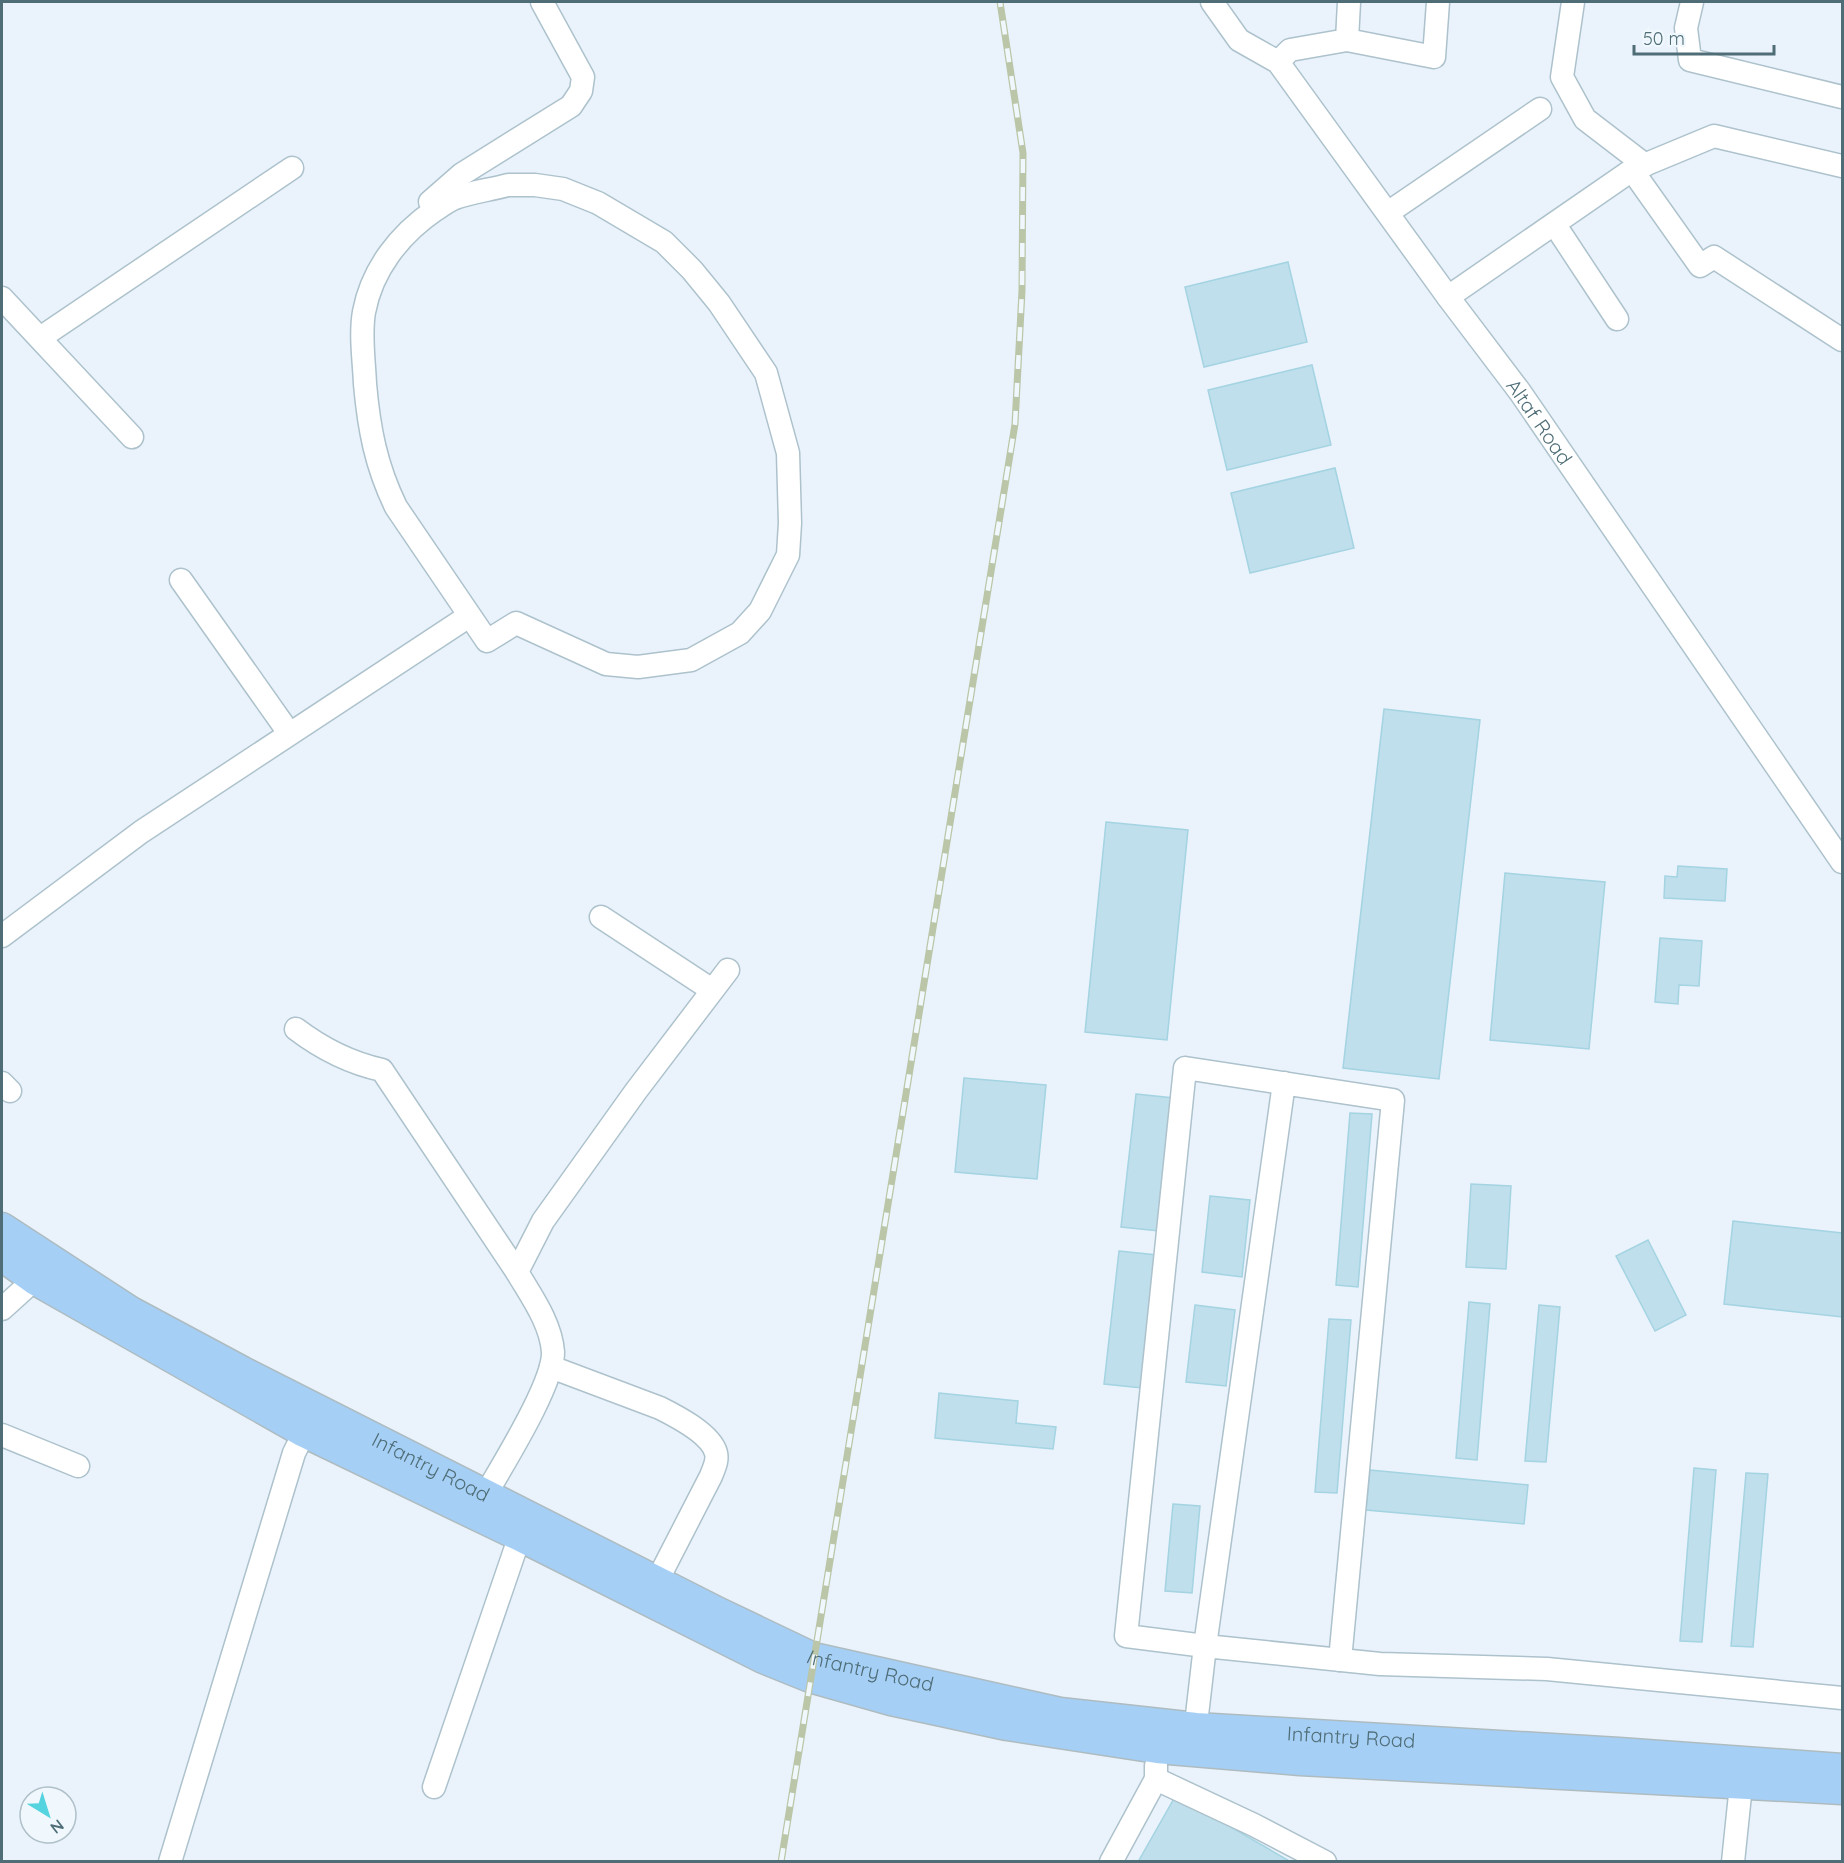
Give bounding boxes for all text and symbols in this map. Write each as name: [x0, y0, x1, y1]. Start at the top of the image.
scale bar: [1634, 18, 1774, 56]
text: 50 m: [1643, 27, 1685, 50]
street label: Altaf Road: [1502, 373, 1578, 469]
street label: Infantry Road: [368, 1426, 494, 1506]
street label: Infantry Road: [803, 1644, 936, 1696]
street label: Infantry Road: [1286, 1720, 1416, 1752]
north arrow: [18, 1785, 78, 1845]
text: N: [46, 1815, 68, 1838]

